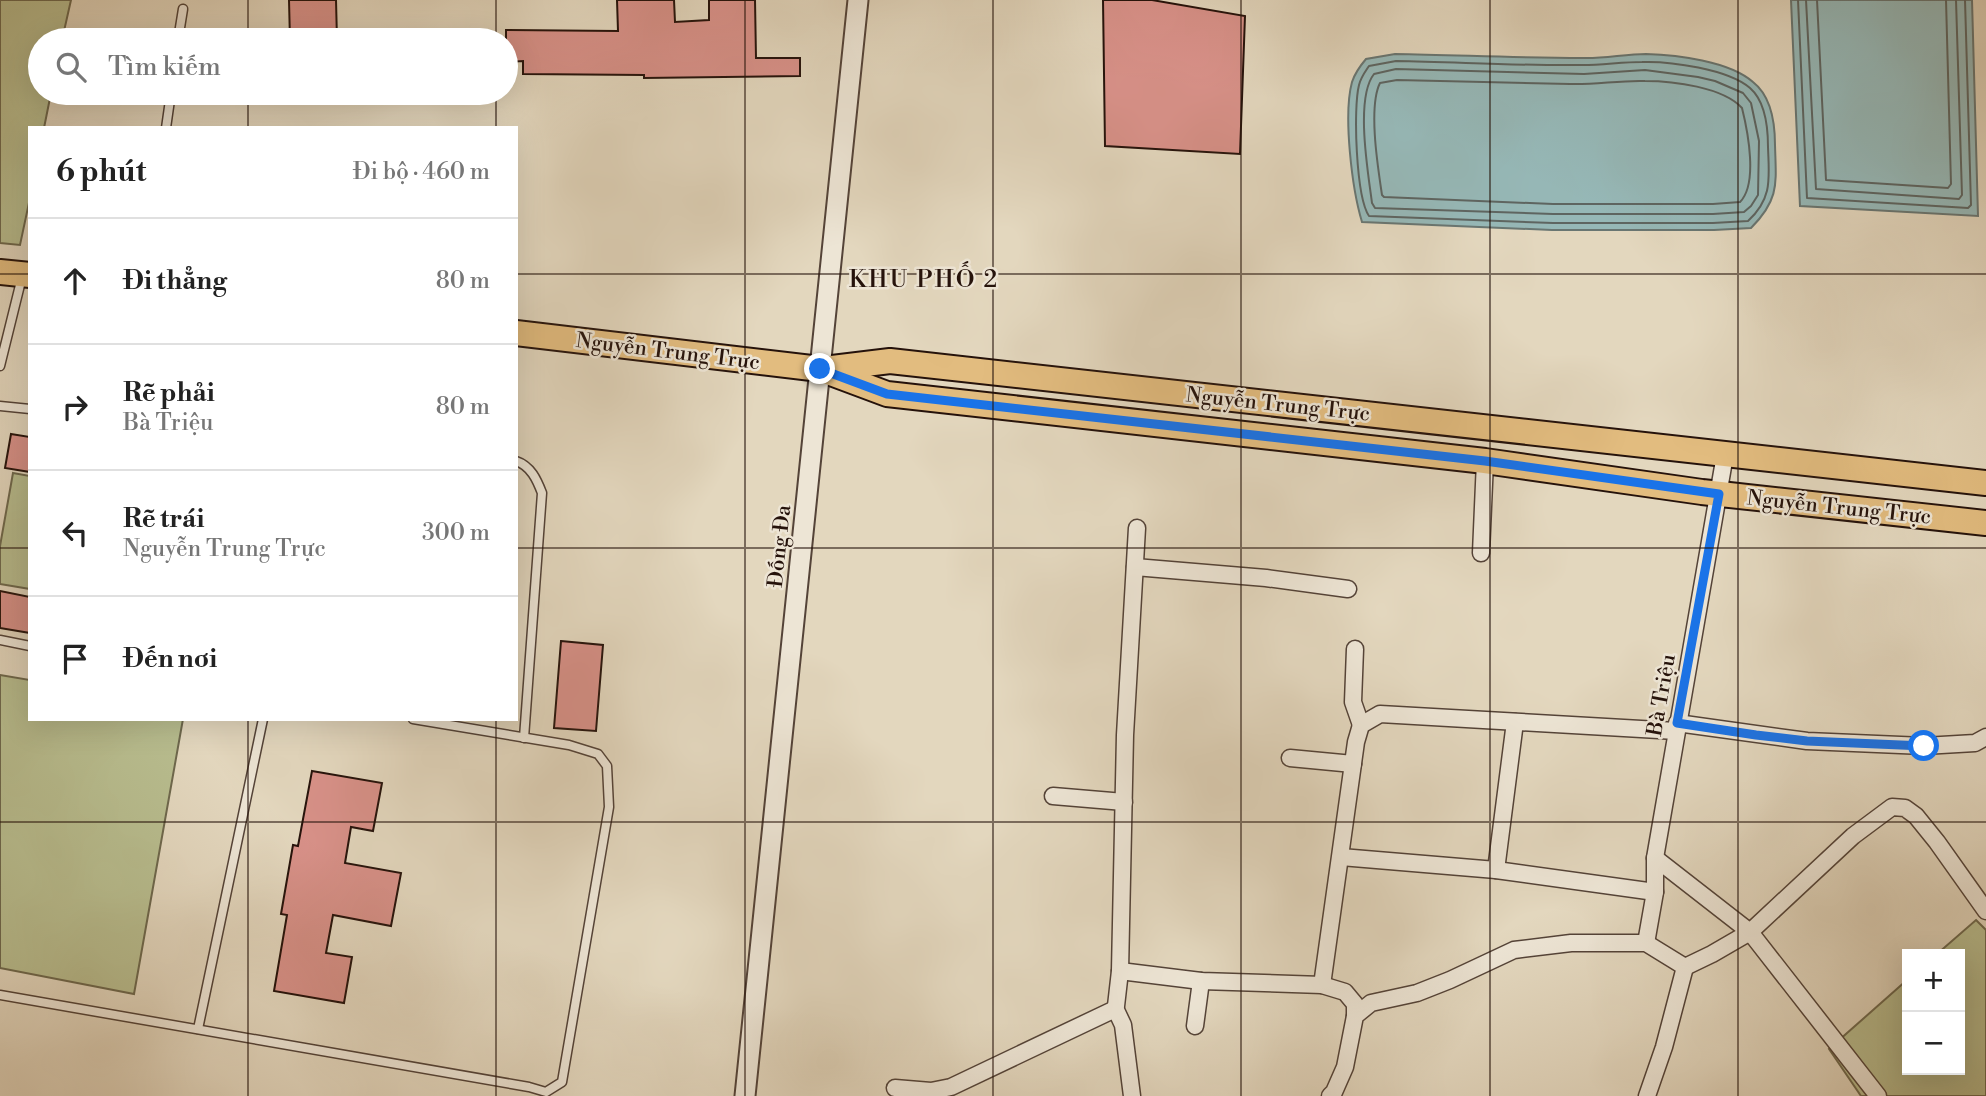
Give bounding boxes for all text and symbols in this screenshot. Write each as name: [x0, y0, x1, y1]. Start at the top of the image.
search box: [28, 28, 518, 105]
icon: search: [52, 48, 90, 86]
text: Tìm kiếm: [108, 51, 221, 83]
text: 6 phút: [56, 153, 146, 191]
text: Đi bộ · 460 m: [353, 158, 490, 186]
district label: KHU PHỐ 2: [849, 261, 999, 295]
icon: ahead: [56, 262, 94, 300]
text: Đi thẳng: [123, 265, 227, 297]
text: 80 m: [436, 267, 490, 295]
street label: Nguyễn Trung Trực: [574, 328, 761, 376]
route end: [804, 353, 835, 384]
text: Rẽ phải: [123, 377, 215, 409]
street label: Nguyễn Trung Trực: [1184, 382, 1371, 428]
icon: right: [56, 388, 94, 426]
text: 80 m: [436, 393, 490, 421]
text: Bà Triệu: [123, 409, 213, 437]
street label: Nguyễn Trung Trực: [1745, 485, 1932, 531]
text: Rẽ trái: [123, 503, 204, 535]
street label: Đống Đa: [763, 503, 797, 589]
icon: left: [56, 514, 94, 552]
text: 300 m: [422, 519, 490, 547]
text: Nguyễn Trung Trực: [123, 535, 326, 563]
icon: arrive: [56, 640, 94, 678]
text: Đến nơi: [123, 643, 217, 675]
street label: Bà Triệu: [1642, 652, 1682, 739]
route start: [1908, 730, 1939, 761]
map controls: [1902, 949, 1965, 1075]
button: +: [1902, 949, 1965, 1012]
button: −: [1902, 1012, 1965, 1075]

